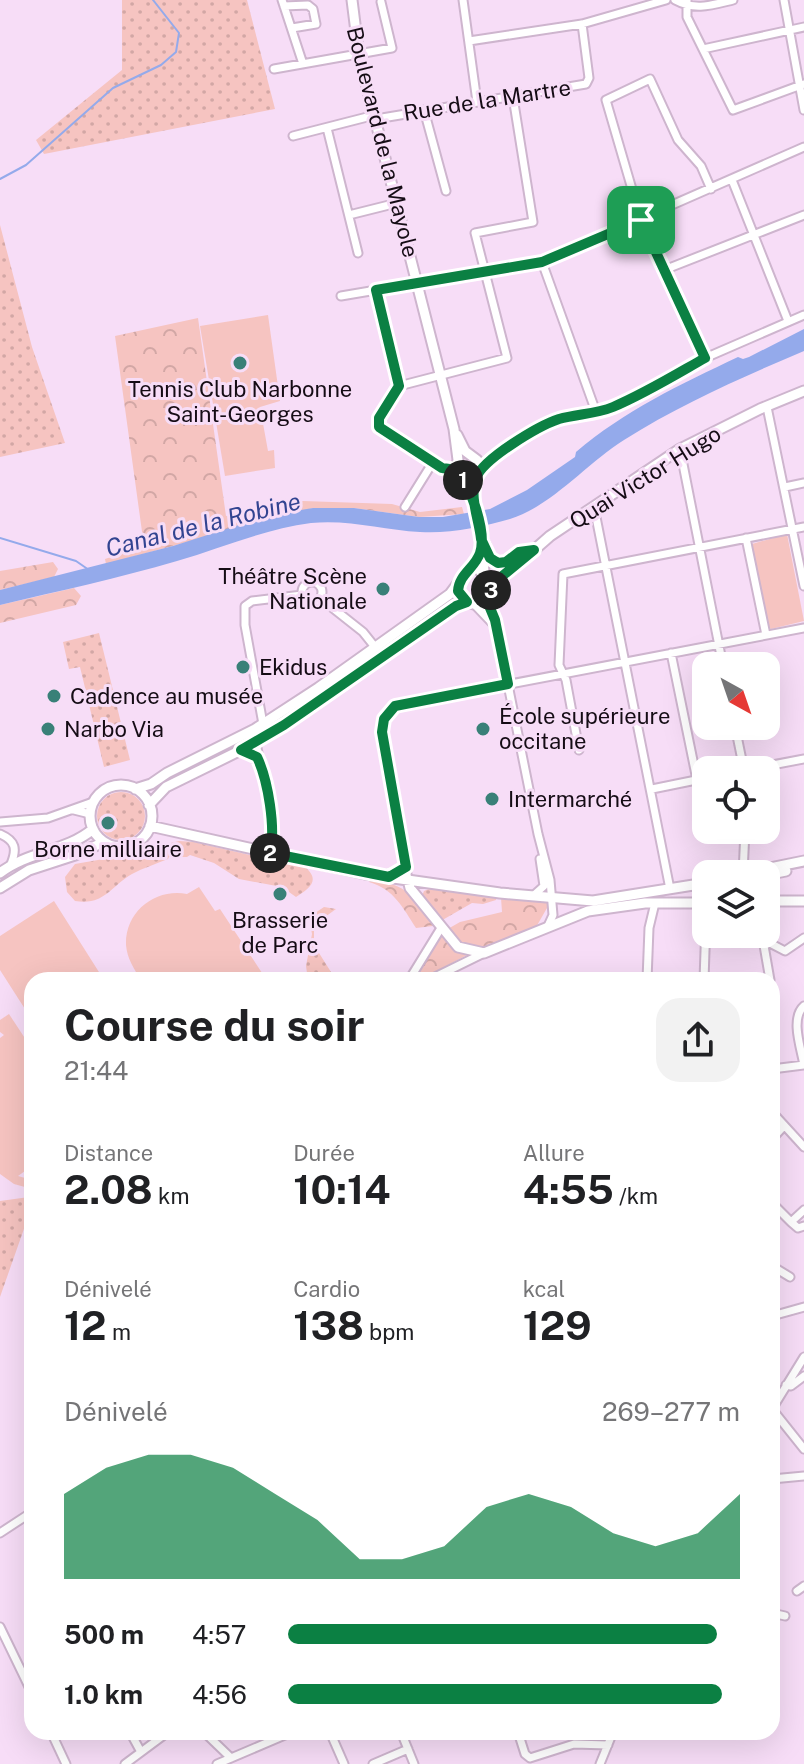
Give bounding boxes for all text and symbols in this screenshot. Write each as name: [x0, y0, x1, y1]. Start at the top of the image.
street label: Boulevard de la Mayole: [342, 24, 424, 260]
street label: Rue de la Martre: [402, 74, 572, 126]
pin: [607, 186, 675, 254]
icon: arrive: [619, 198, 663, 242]
marker: Tennis Club Narbonne Saint-Georges: [231, 354, 249, 372]
place label: Tennis Club Narbonne Saint-Georges: [128, 376, 352, 427]
street label: Quai Victor Hugo: [565, 420, 725, 534]
pin: 1: [443, 460, 483, 500]
text: 1: [458, 467, 468, 493]
water label: Canal de la Robine: [103, 486, 303, 562]
place label: Théâtre Scène Nationale: [218, 563, 367, 614]
pin: 3: [471, 570, 511, 610]
text: 3: [484, 577, 498, 603]
marker: Théâtre Scène Nationale: [374, 580, 392, 598]
north arrow: [692, 652, 780, 740]
map controls: [692, 652, 780, 948]
place label: Ekidus: [259, 654, 327, 680]
marker: Ekidus: [234, 658, 252, 676]
place label: Cadence au musée: [70, 683, 263, 709]
marker: Cadence au musée: [45, 687, 63, 705]
place label: École supérieure occitane: [499, 703, 671, 754]
place label: Narbo Via: [64, 716, 164, 742]
marker: Narbo Via: [39, 720, 57, 738]
marker: École supérieure occitane: [474, 720, 492, 738]
button: locate: [692, 756, 780, 844]
place label: Intermarché: [508, 786, 632, 812]
marker: Intermarché: [483, 790, 501, 808]
marker: Borne milliaire: [99, 814, 117, 832]
pin: 2: [250, 833, 290, 873]
place label: Borne milliaire: [34, 836, 182, 862]
text: 2: [263, 840, 277, 866]
button: layers: [692, 860, 780, 948]
marker: Brasserie de Parc: [271, 885, 289, 903]
place label: Brasserie de Parc: [232, 907, 328, 958]
button: share: [656, 998, 740, 1082]
text: Course du soir: [64, 999, 365, 1051]
text: 21:44: [64, 1055, 128, 1086]
text: Distance: [64, 1140, 153, 1166]
text: Durée: [293, 1140, 355, 1166]
text: Allure: [523, 1140, 585, 1166]
text: 2.08: [64, 1166, 153, 1213]
text: 10:14: [293, 1166, 390, 1213]
text: 4:55: [523, 1166, 614, 1213]
text: km: [153, 1183, 189, 1209]
text: /km: [614, 1183, 658, 1209]
text: Dénivelé: [64, 1276, 152, 1302]
text: Cardio: [293, 1276, 360, 1302]
text: kcal: [523, 1276, 565, 1302]
text: 12: [64, 1302, 107, 1349]
text: 138: [293, 1302, 364, 1349]
text: 129: [523, 1302, 592, 1349]
text: m: [107, 1319, 131, 1345]
text: bpm: [364, 1319, 414, 1345]
text: Dénivelé: [64, 1396, 168, 1427]
text: 269–277 m: [602, 1396, 740, 1427]
text: 500 m: [64, 1619, 144, 1650]
text: 4:57: [192, 1619, 246, 1650]
text: 1.0 km: [64, 1679, 143, 1710]
text: 4:56: [192, 1679, 247, 1710]

